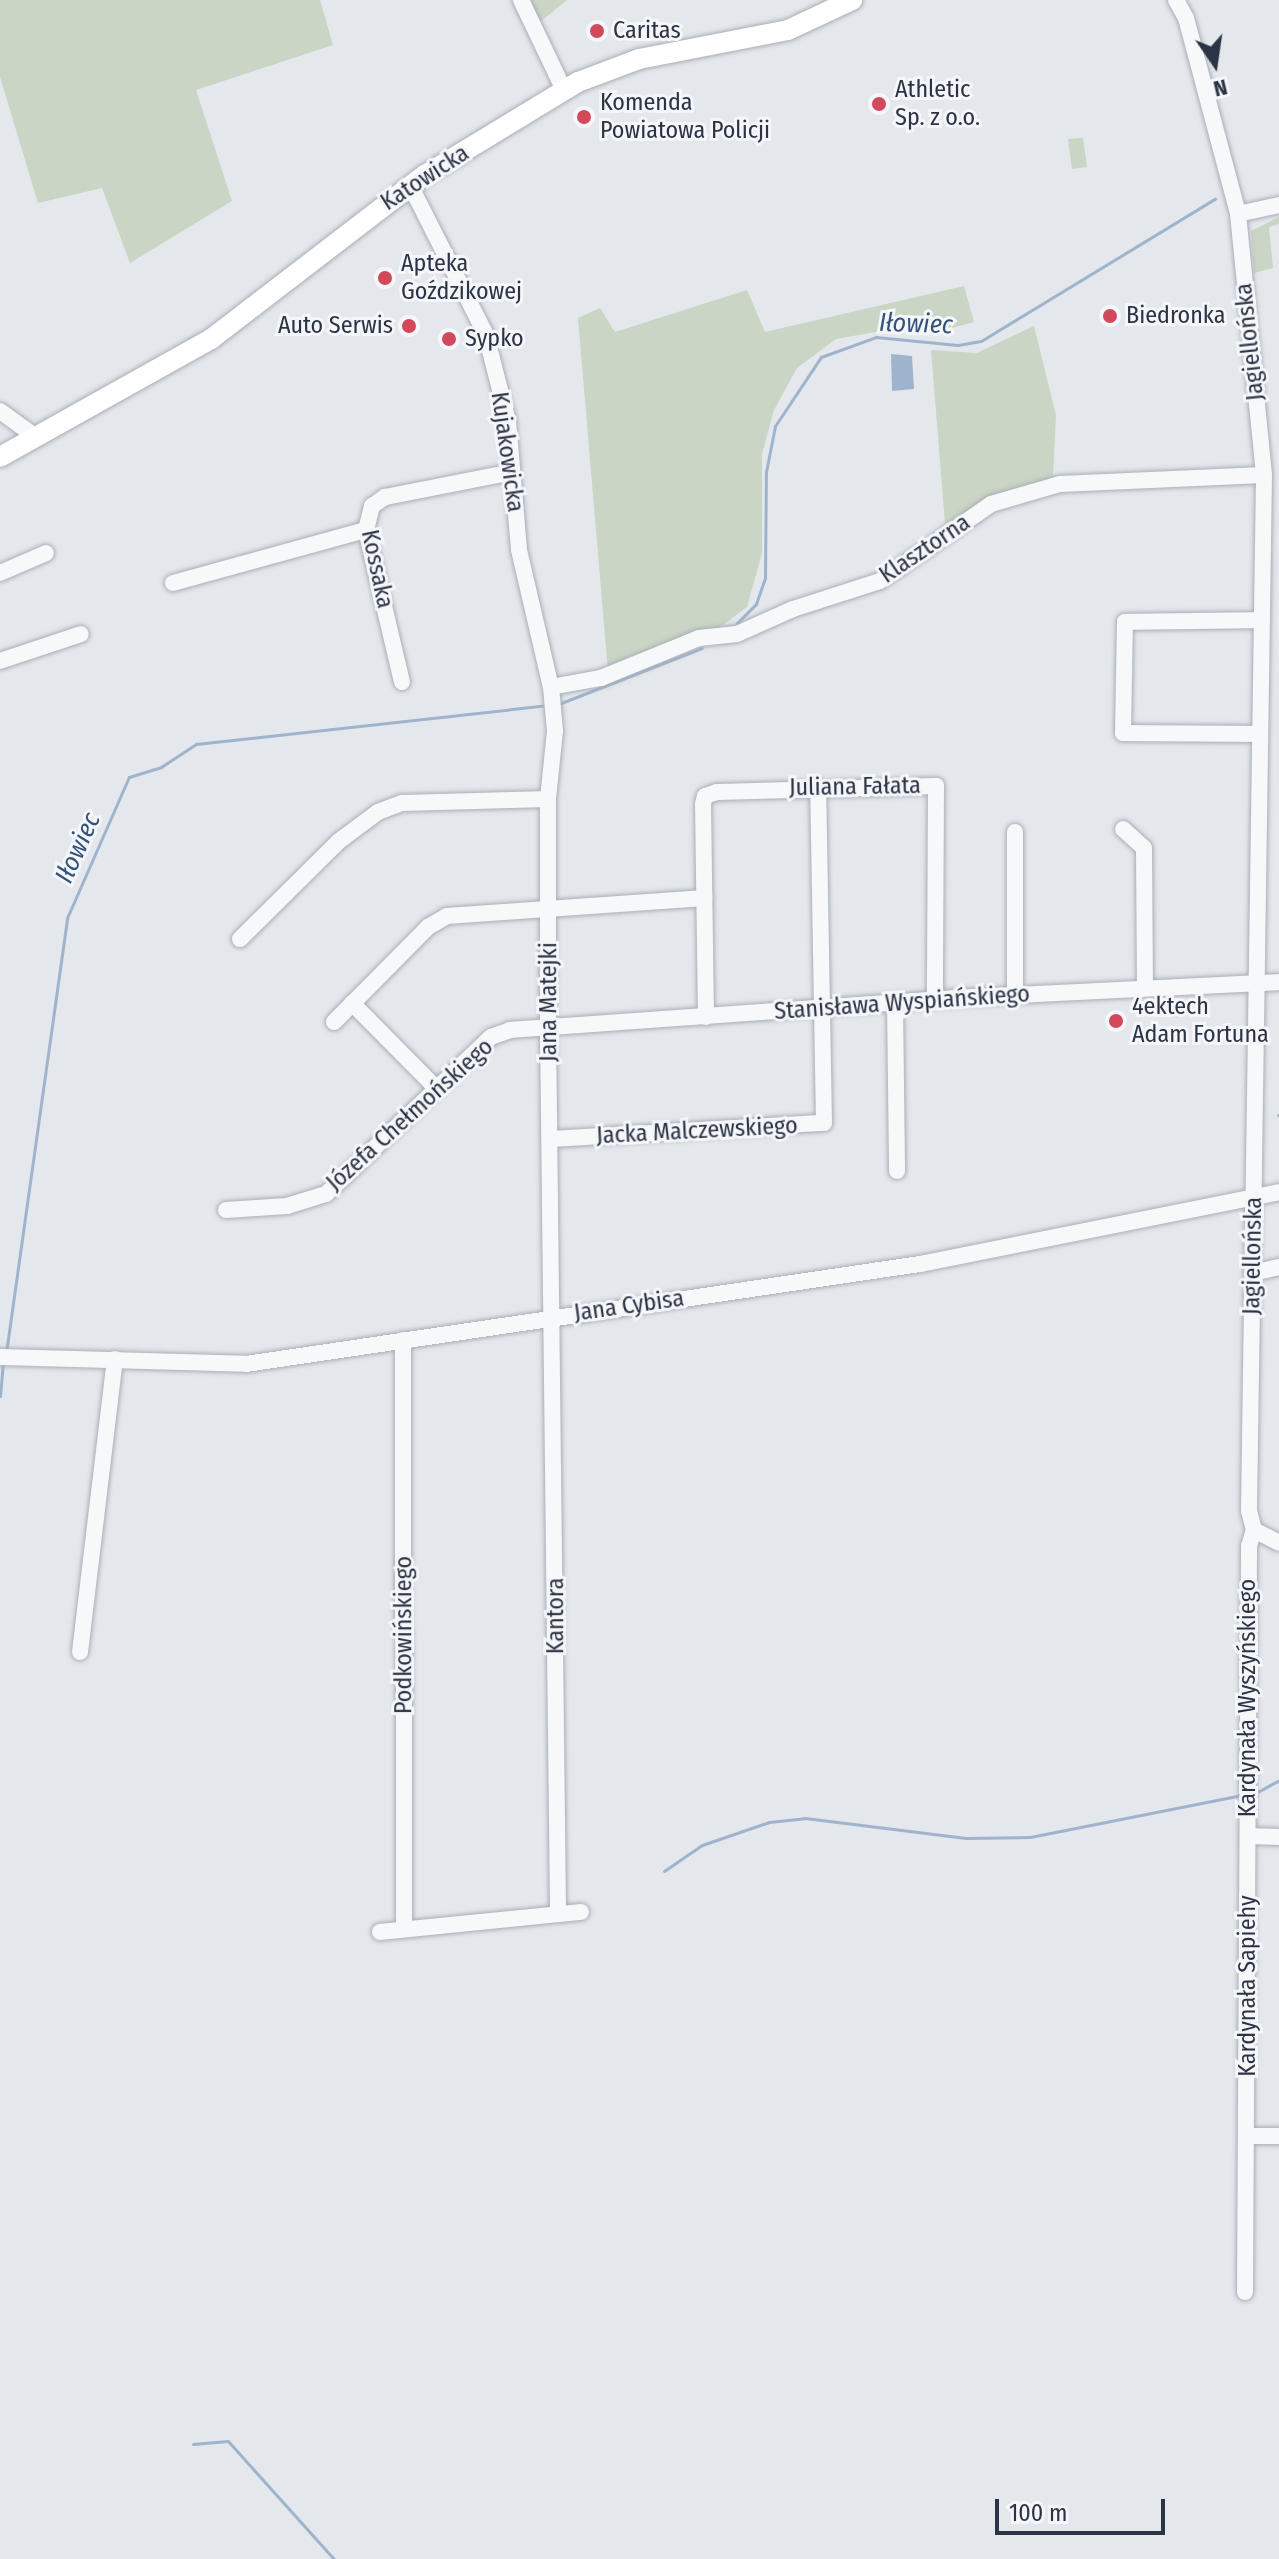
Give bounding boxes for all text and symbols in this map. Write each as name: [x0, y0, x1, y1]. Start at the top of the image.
place label: Caritas: [613, 17, 681, 45]
marker: Caritas: [588, 22, 606, 40]
north arrow: [1175, 24, 1255, 104]
text: N: [1211, 73, 1230, 103]
place label: Athletic Sp. z o.o.: [895, 76, 980, 132]
place label: Komenda Powiatowa Policji: [600, 89, 770, 145]
marker: Athletic Sp. z o.o.: [870, 95, 888, 113]
marker: Komenda Powiatowa Policji: [575, 108, 593, 126]
street label: Katowicka: [376, 139, 474, 217]
place label: Apteka Goździkowej: [401, 250, 522, 306]
marker: Apteka Goździkowej: [376, 269, 394, 287]
street label: Jagiellońska: [1230, 282, 1270, 402]
place label: Biedronka: [1126, 302, 1225, 330]
water label: Iłowiec: [878, 307, 954, 341]
marker: Biedronka: [1101, 307, 1119, 325]
place label: Auto Serwis: [278, 312, 393, 340]
marker: Auto Serwis: [400, 317, 418, 335]
place label: Sypko: [465, 325, 524, 353]
marker: Sypko: [440, 330, 458, 348]
street label: Kujakowicka: [484, 390, 530, 514]
street label: Klasztorna: [874, 508, 976, 590]
street label: Kossaka: [355, 527, 399, 611]
street label: Juliana Fałata: [789, 771, 921, 803]
water label: Iłowiec: [49, 808, 107, 888]
street label: Jana Matejki: [535, 942, 563, 1062]
street label: Stanisława Wyspiańskiego: [773, 980, 1031, 1026]
place label: 4ektech Adam Fortuna: [1132, 993, 1269, 1049]
marker: 4ektech Adam Fortuna: [1107, 1012, 1125, 1030]
street label: Józefa Chełmońskiego: [321, 1033, 499, 1197]
street label: Jacka Malczewskiego: [596, 1111, 798, 1151]
street label: Jagiellońska: [1238, 1197, 1268, 1315]
street label: Jana Cybisa: [572, 1284, 686, 1328]
street label: Podkowińskiego: [390, 1556, 418, 1714]
street label: Kantora: [542, 1578, 570, 1654]
street label: Kardynała Wyszyńskiego: [1234, 1579, 1262, 1817]
street label: Kardynała Sapiehy: [1234, 1895, 1262, 2077]
scale bar: [999, 2483, 1169, 2533]
text: 100 m: [1009, 2499, 1067, 2527]

